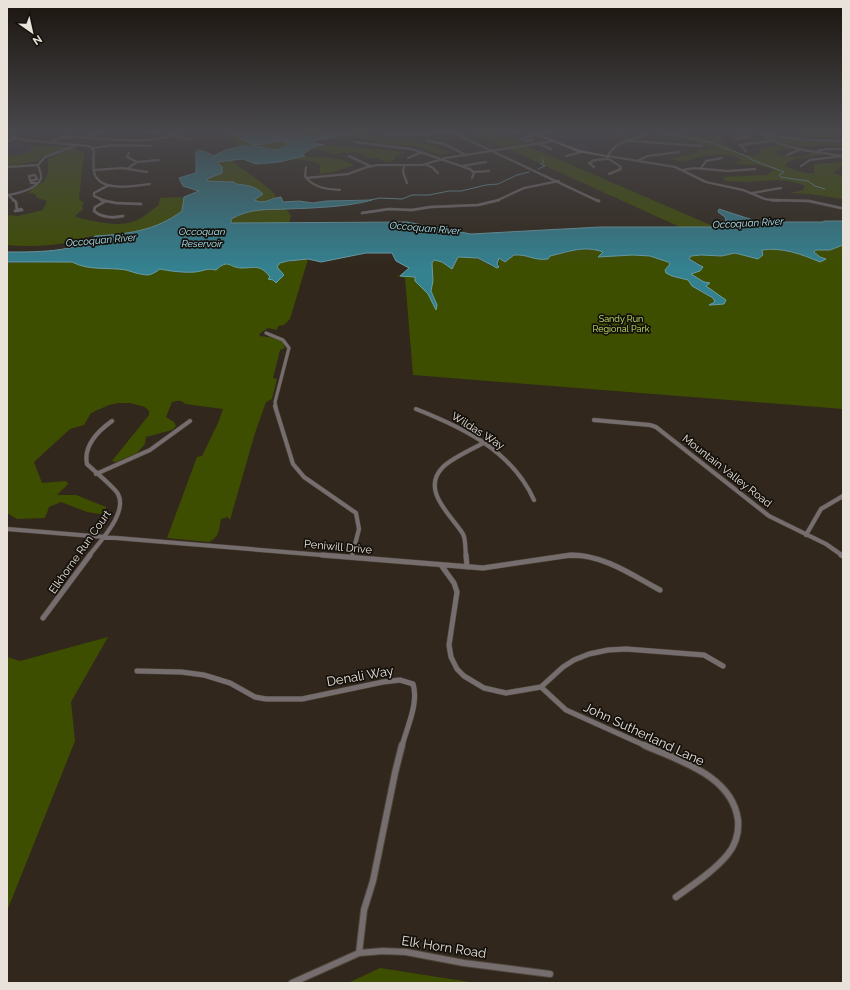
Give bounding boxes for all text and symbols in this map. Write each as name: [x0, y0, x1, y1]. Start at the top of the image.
north arrow: [12, 12, 52, 52]
text: N: [30, 32, 44, 48]
water label: Occoquan River: [712, 216, 784, 230]
water label: Occoquan River: [389, 219, 461, 237]
water label: Occoquan Reservoir: [179, 226, 226, 249]
water label: Occoquan River: [65, 231, 137, 249]
park label: Sandy Run Regional Park: [593, 314, 650, 334]
street label: Wildas Way: [449, 410, 507, 452]
street label: Mountain Valley Road: [680, 432, 774, 510]
street label: Elkhorne Run Court: [46, 507, 114, 596]
street label: Peniwill Drive: [304, 538, 373, 556]
street label: Denali Way: [325, 663, 395, 689]
street label: John Sutherland Lane: [581, 699, 707, 769]
street label: Elk Horn Road: [401, 933, 487, 961]

